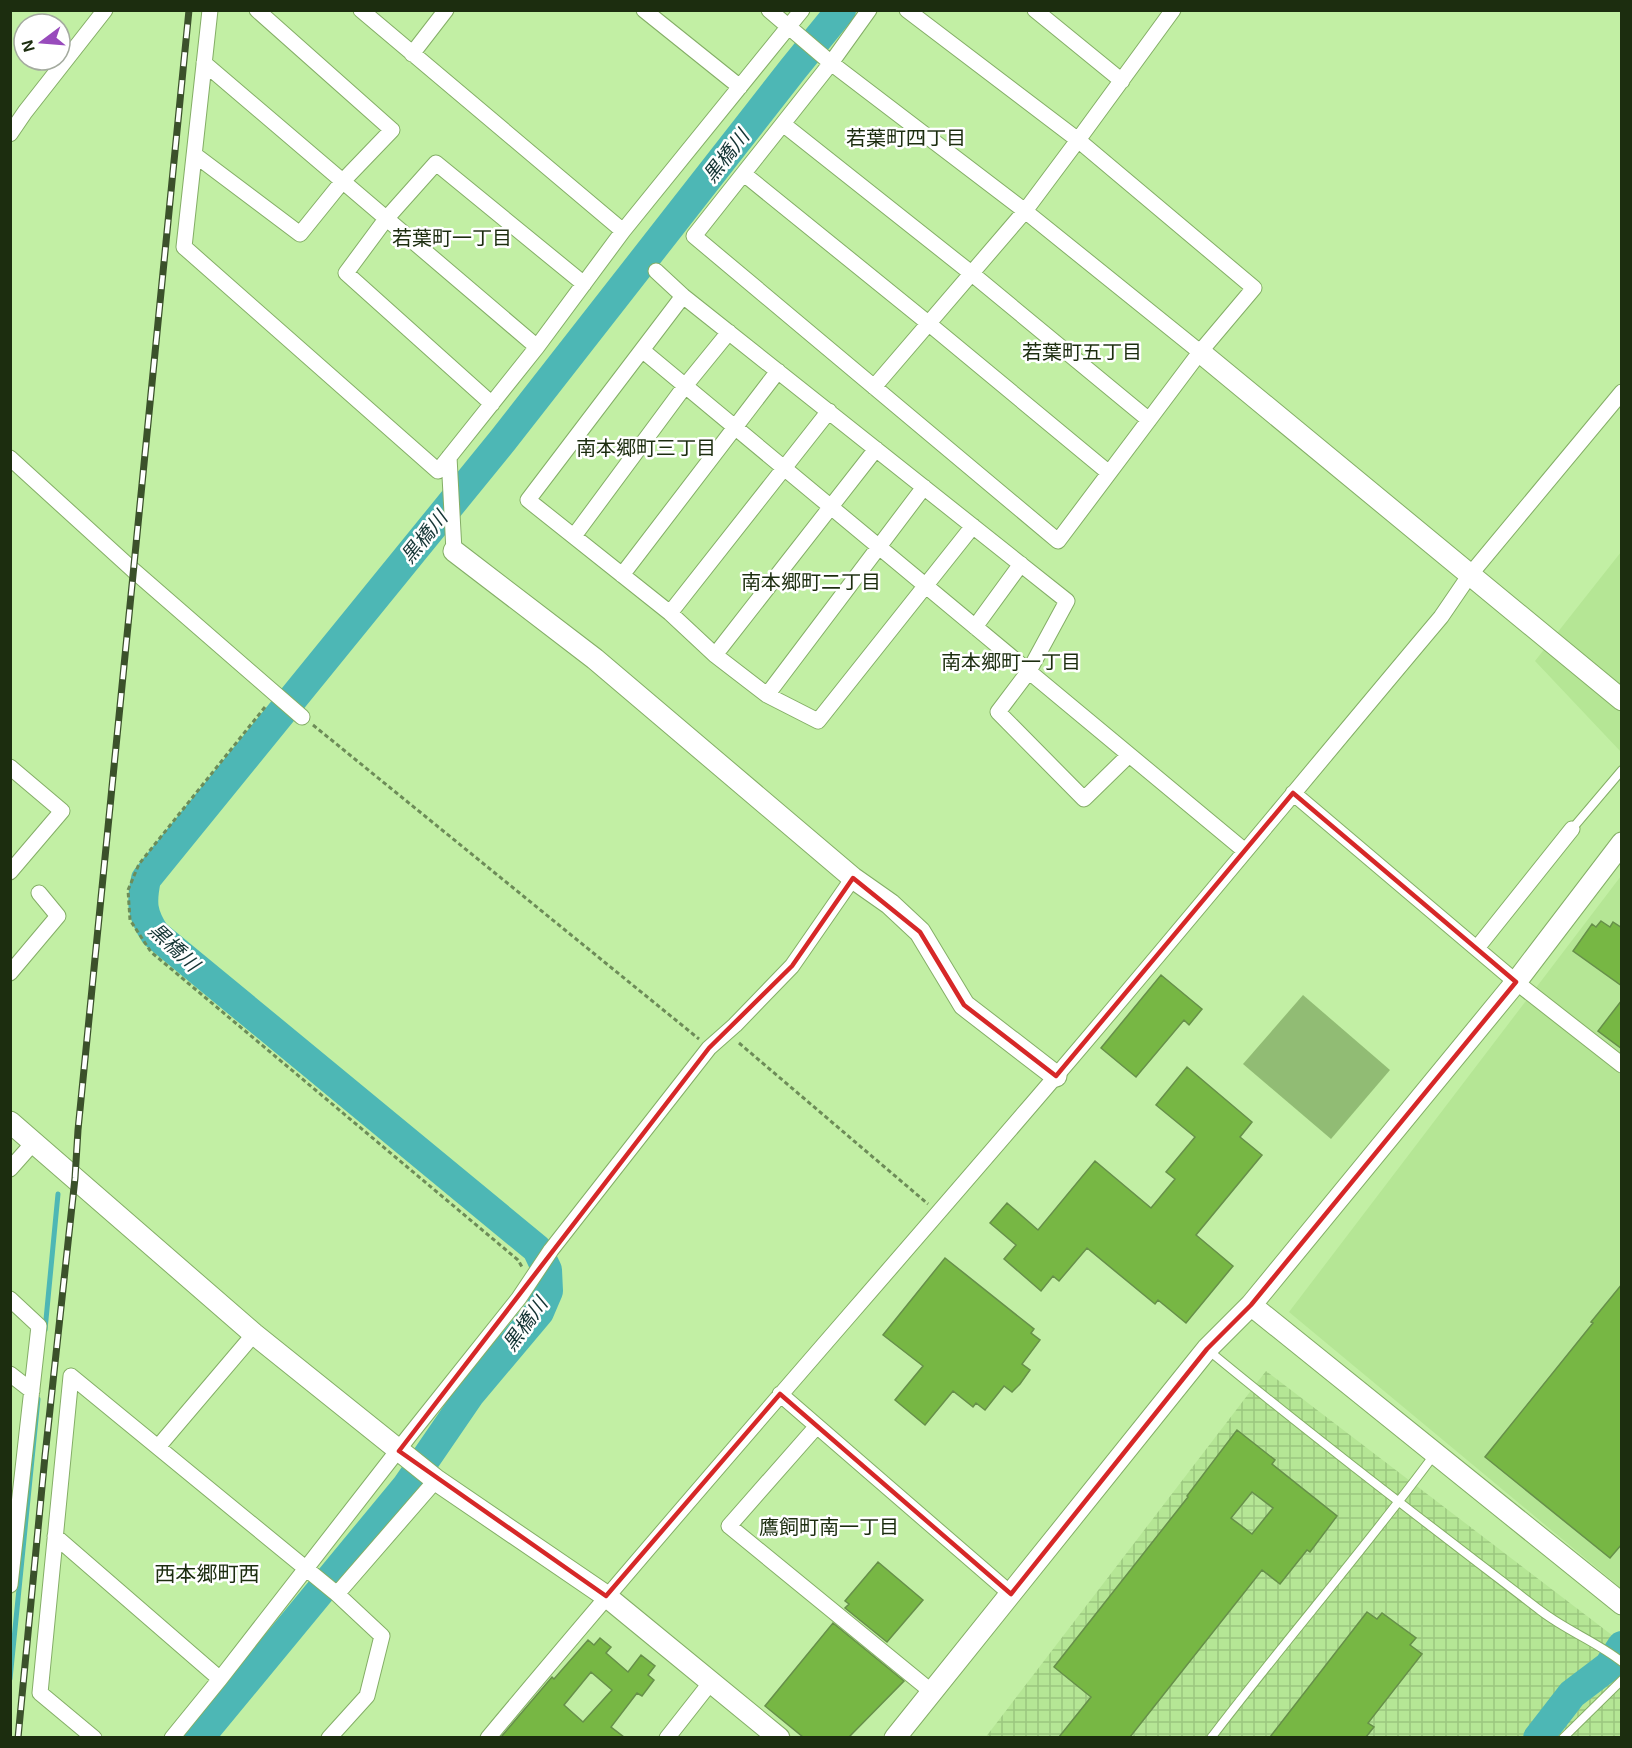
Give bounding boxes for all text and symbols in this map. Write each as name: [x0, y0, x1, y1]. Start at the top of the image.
north arrow: [12, 12, 72, 72]
text: N: [18, 38, 38, 54]
water label: 黒橋川: [699, 124, 754, 186]
district label: 若葉町四丁目: [846, 127, 966, 149]
district label: 若葉町一丁目: [392, 227, 512, 249]
district label: 若葉町五丁目: [1022, 341, 1142, 363]
district label: 南本郷町三丁目: [576, 437, 716, 459]
water label: 黒橋川: [397, 505, 453, 567]
district label: 南本郷町二丁目: [741, 571, 881, 593]
district label: 南本郷町一丁目: [941, 651, 1081, 673]
water label: 黒橋川: [145, 918, 205, 977]
water label: 黒橋川: [498, 1292, 553, 1355]
district label: 鷹飼町南一丁目: [759, 1516, 899, 1538]
district label: 西本郷町西: [155, 1562, 260, 1585]

